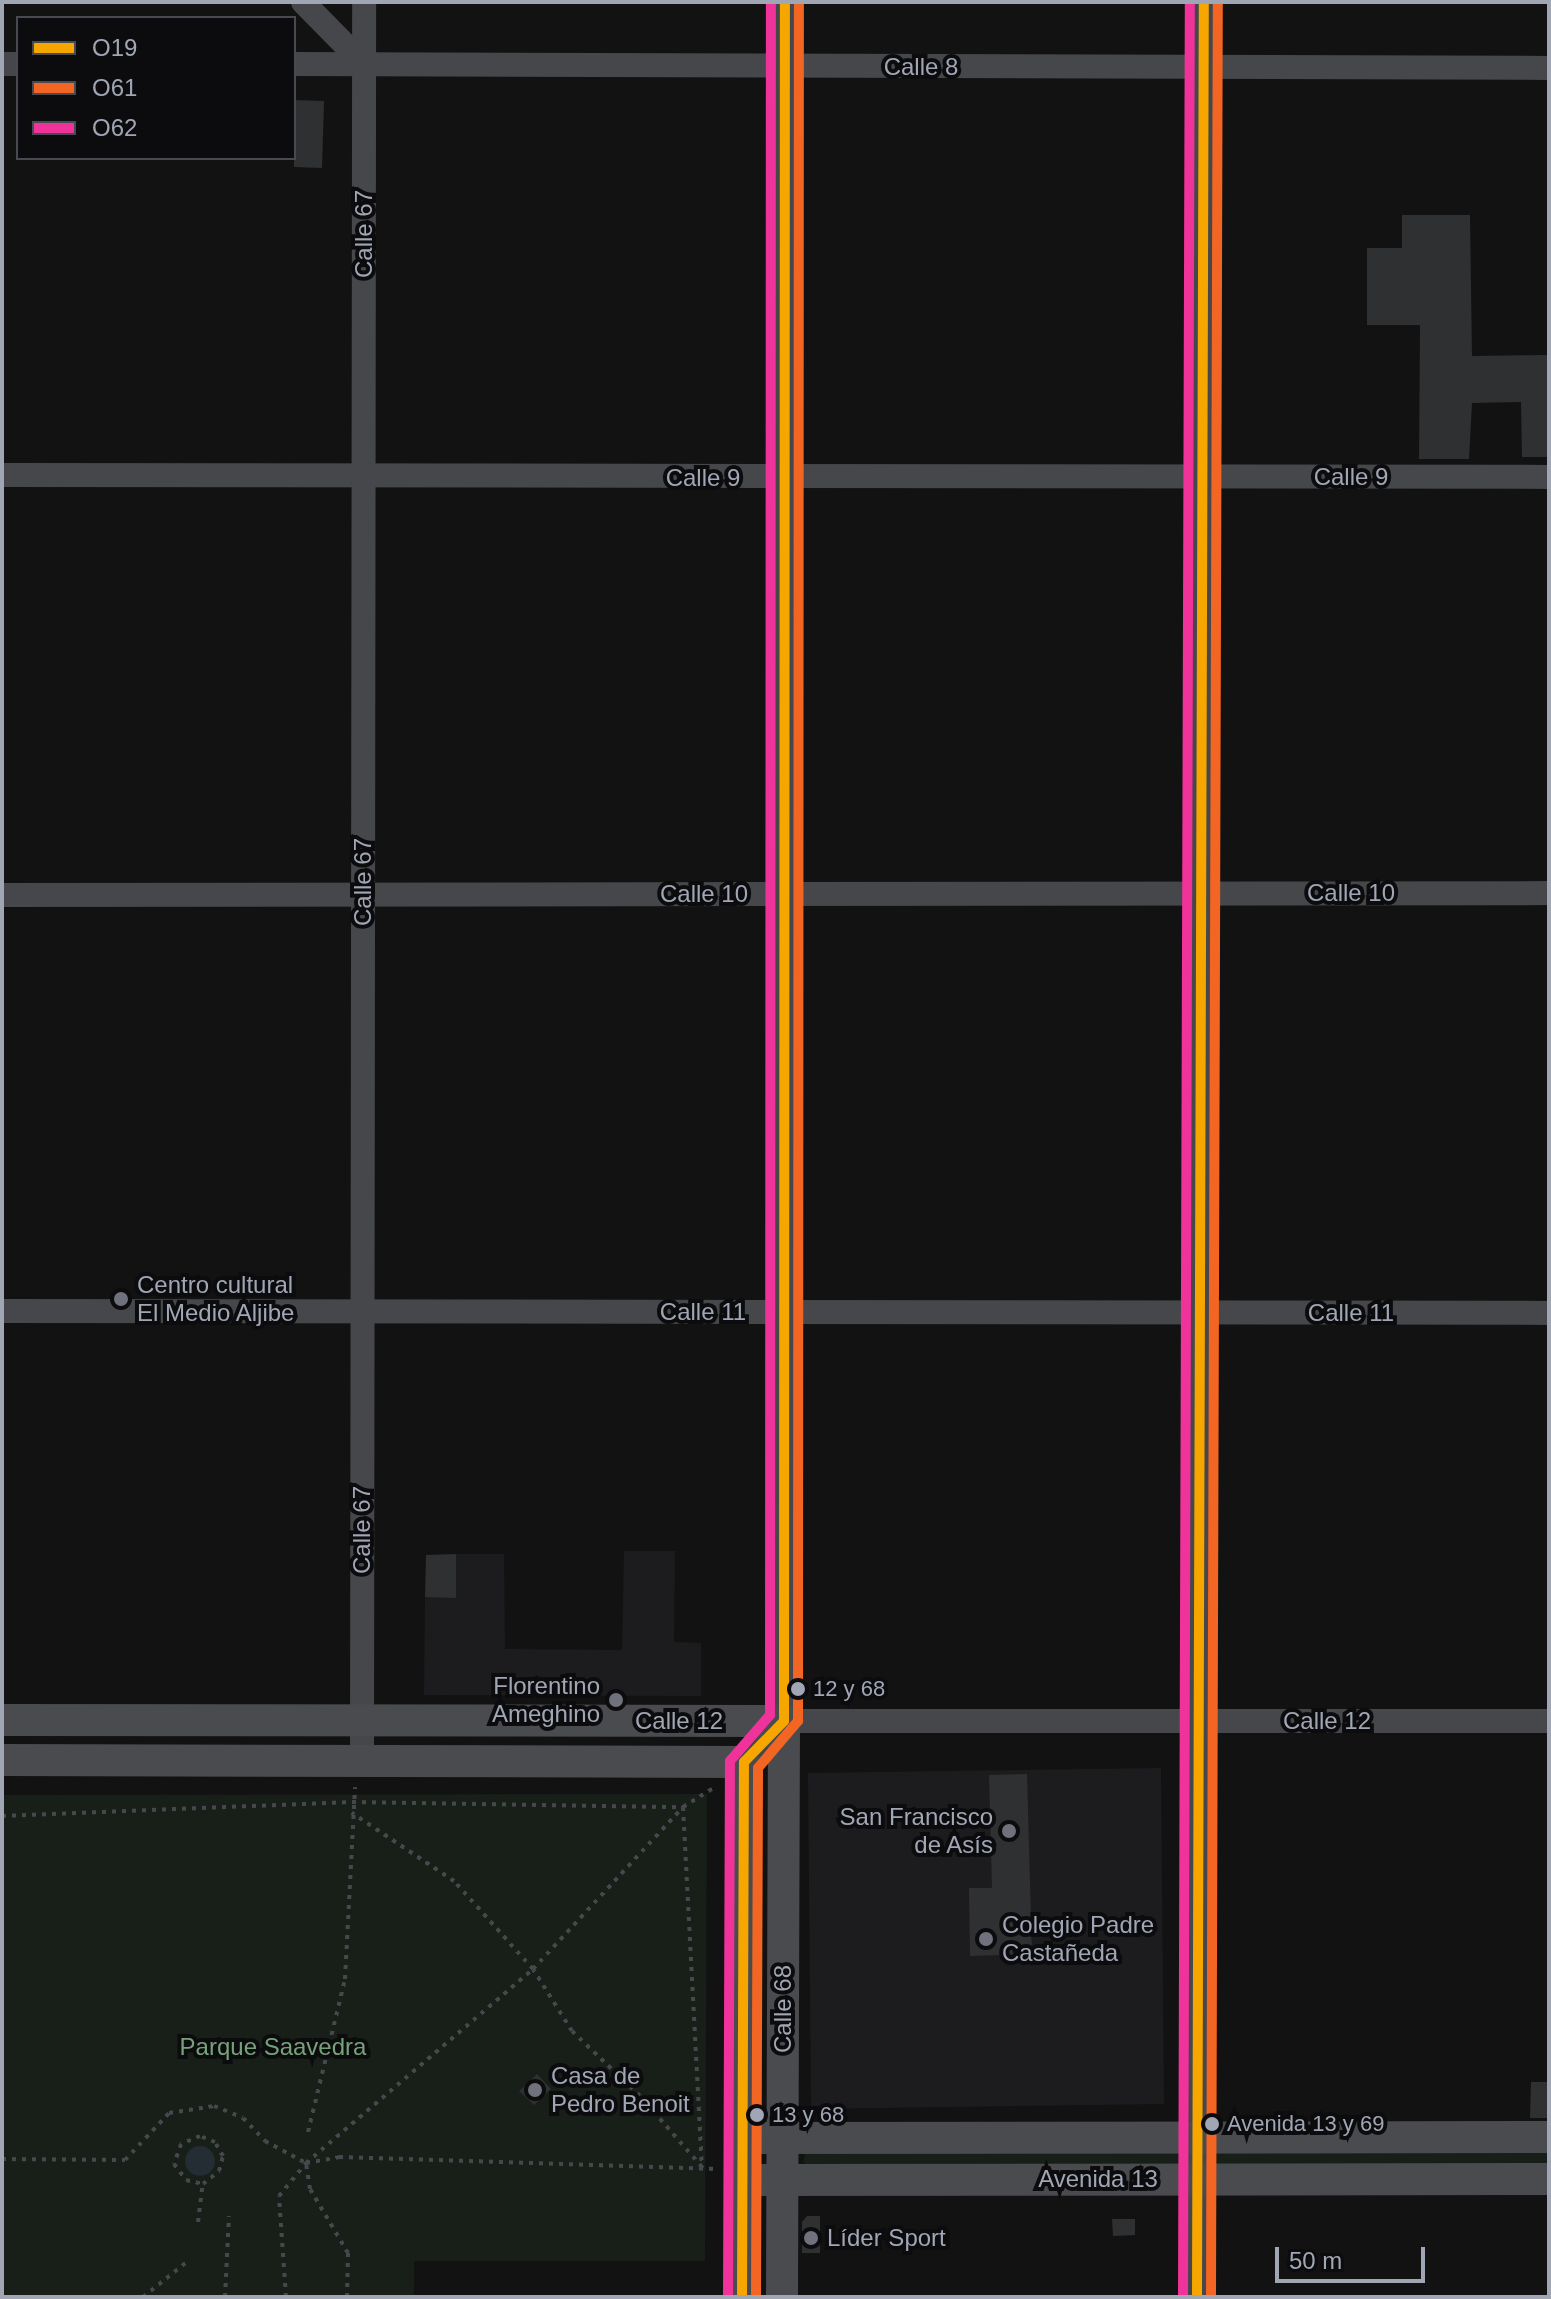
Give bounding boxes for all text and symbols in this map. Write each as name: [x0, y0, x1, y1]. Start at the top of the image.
legend: [16, 16, 296, 160]
text: O19: [92, 34, 137, 61]
street label: Calle 8: [884, 53, 958, 81]
text: O61: [92, 74, 137, 101]
text: O62: [92, 114, 137, 141]
street label: Calle 67: [350, 190, 378, 278]
street label: Calle 9: [1314, 463, 1388, 491]
street label: Calle 9: [666, 464, 740, 492]
street label: Calle 67: [349, 838, 377, 926]
street label: Calle 10: [1307, 879, 1395, 907]
street label: Calle 10: [660, 880, 748, 908]
place label: Centro cultural El Medio Aljibe: [137, 1271, 296, 1327]
marker: Centro cultural El Medio Aljibe: [112, 1290, 130, 1308]
street label: Calle 11: [660, 1298, 746, 1326]
street label: Calle 11: [1308, 1299, 1394, 1327]
street label: Calle 67: [348, 1486, 376, 1574]
place label: Florentino Ameghino: [492, 1672, 600, 1728]
place label: 12 y 68: [813, 1676, 885, 1702]
marker: 12 y 68: [790, 1681, 806, 1697]
marker: Florentino Ameghino: [607, 1691, 625, 1709]
street label: Calle 12: [635, 1707, 723, 1735]
street label: Calle 12: [1283, 1707, 1371, 1735]
place label: San Francisco de Asís: [840, 1803, 993, 1859]
marker: San Francisco de Asís: [1000, 1822, 1018, 1840]
place label: Colegio Padre Castañeda: [1002, 1911, 1154, 1967]
marker: Colegio Padre Castañeda: [977, 1930, 995, 1948]
street label: Calle 68: [769, 1965, 797, 2053]
park label: Parque Saavedra: [180, 2033, 366, 2061]
place label: Casa de Pedro Benoit: [551, 2062, 690, 2118]
marker: Casa de Pedro Benoit: [526, 2081, 544, 2099]
place label: 13 y 68: [772, 2102, 844, 2128]
marker: 13 y 68: [749, 2107, 765, 2123]
place label: Avenida 13 y 69: [1227, 2111, 1384, 2137]
marker: Avenida 13 y 69: [1204, 2116, 1220, 2132]
street label: Avenida 13: [1038, 2165, 1158, 2193]
place label: Líder Sport: [827, 2224, 946, 2252]
marker: Líder Sport: [802, 2229, 820, 2247]
scale bar: [1279, 2231, 1429, 2281]
text: 50 m: [1289, 2247, 1342, 2274]

